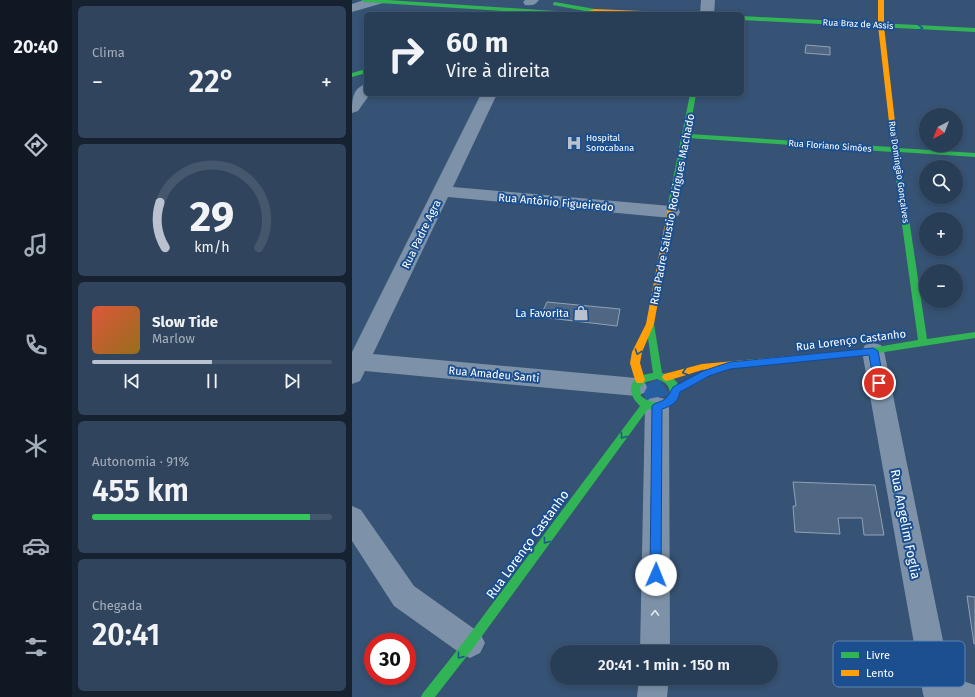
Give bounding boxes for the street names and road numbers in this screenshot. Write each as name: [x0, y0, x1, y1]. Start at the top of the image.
street label: Rua Braz de Assis: [822, 17, 894, 31]
street label: Rua Padre Salustio Rodrigues Machado: [648, 112, 697, 306]
street label: Rua Domingão Gonçalves: [887, 120, 911, 224]
street label: Rua Floriano Simões: [788, 138, 872, 154]
street label: Rua Antônio Figueiredo: [498, 191, 614, 214]
street label: Rua Padre Agra: [399, 198, 444, 271]
street label: Rua Lorenço Castanho: [795, 327, 907, 354]
street label: Rua Amadeu Santi: [448, 364, 540, 385]
street label: Rua Angelim Foglia: [888, 468, 924, 580]
street label: Rua Lorenço Castanho: [483, 487, 572, 602]

